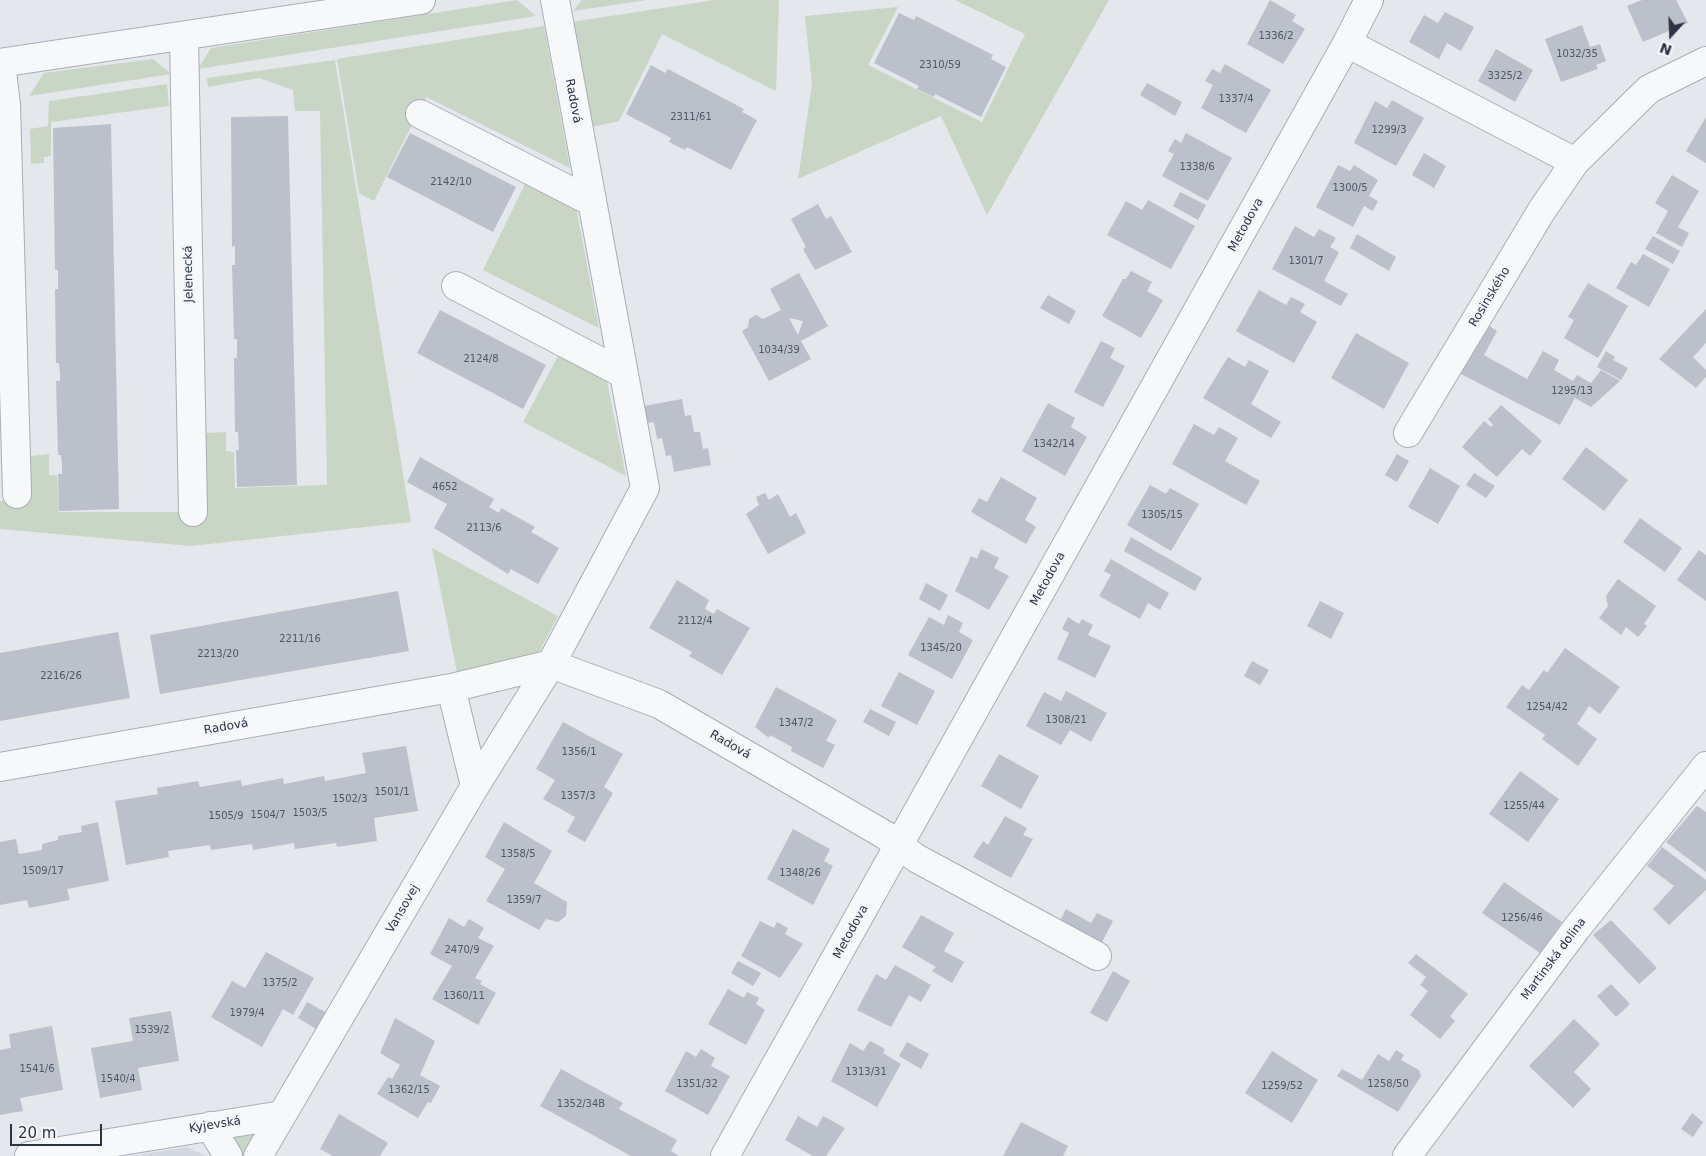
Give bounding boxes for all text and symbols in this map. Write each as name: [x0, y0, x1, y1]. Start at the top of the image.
north arrow: [1646, 10, 1696, 60]
house number: 1336/2: [1258, 30, 1294, 42]
text: N: [1658, 40, 1674, 59]
house number: 1032/35: [1556, 48, 1598, 60]
house number: 2310/59: [919, 59, 961, 71]
house number: 3325/2: [1487, 70, 1523, 82]
street label: Radová: [562, 78, 584, 124]
house number: 1337/4: [1218, 93, 1254, 105]
house number: 2311/61: [670, 111, 712, 123]
house number: 1299/3: [1371, 124, 1407, 136]
house number: 1338/6: [1179, 161, 1215, 173]
house number: 2142/10: [430, 176, 472, 188]
house number: 1300/5: [1332, 182, 1368, 194]
street label: Metodova: [1225, 196, 1267, 254]
street label: Jelenecká: [181, 245, 197, 303]
house number: 1301/7: [1288, 255, 1324, 267]
street label: Rosinského: [1466, 264, 1514, 330]
house number: 1034/39: [758, 344, 800, 356]
house number: 2124/8: [463, 353, 499, 365]
house number: 1295/13: [1551, 385, 1593, 397]
house number: 1342/14: [1033, 438, 1075, 450]
house number: 4652: [432, 481, 458, 493]
house number: 1305/15: [1141, 509, 1183, 521]
house number: 2113/6: [466, 522, 502, 534]
street label: Metodova: [1027, 550, 1069, 608]
house number: 2112/4: [677, 615, 713, 627]
house number: 2211/16: [279, 633, 321, 645]
house number: 1345/20: [920, 642, 962, 654]
house number: 2213/20: [197, 648, 239, 660]
house number: 2216/26: [40, 670, 82, 682]
house number: 1254/42: [1526, 701, 1568, 713]
house number: 1308/21: [1045, 714, 1087, 726]
street label: Radová: [203, 716, 249, 738]
house number: 1347/2: [778, 717, 814, 729]
street label: Radová: [707, 728, 753, 762]
house number: 1356/1: [561, 746, 597, 758]
house number: 1501/1: [374, 786, 410, 798]
house number: 1357/3: [560, 790, 596, 802]
house number: 1502/3: [332, 793, 368, 805]
house number: 1255/44: [1503, 800, 1545, 812]
house number: 1503/5: [292, 807, 328, 819]
house number: 1504/7: [250, 809, 286, 821]
house number: 1505/9: [208, 810, 244, 822]
house number: 1358/5: [500, 848, 536, 860]
house number: 1509/17: [22, 865, 64, 877]
house number: 1348/26: [779, 867, 821, 879]
street label: Vansovej: [383, 882, 423, 936]
house number: 1359/7: [506, 894, 542, 906]
street label: Metodova: [830, 903, 872, 961]
house number: 1256/46: [1501, 912, 1543, 924]
street label: Martinská dolina: [1518, 915, 1590, 1003]
house number: 2470/9: [444, 944, 480, 956]
house number: 1375/2: [262, 977, 298, 989]
house number: 1360/11: [443, 990, 485, 1002]
house number: 1979/4: [229, 1007, 265, 1019]
house number: 1539/2: [134, 1024, 170, 1036]
house number: 1541/6: [19, 1063, 55, 1075]
house number: 1313/31: [845, 1066, 887, 1078]
house number: 1540/4: [100, 1073, 136, 1085]
house number: 1351/32: [676, 1078, 718, 1090]
house number: 1258/50: [1367, 1078, 1409, 1090]
house number: 1259/52: [1261, 1080, 1303, 1092]
house number: 1362/15: [388, 1084, 430, 1096]
house number: 1352/34B: [557, 1098, 605, 1110]
scale bar: [12, 1114, 105, 1146]
street label: Kyjevská: [188, 1114, 242, 1136]
text: 20 m: [18, 1124, 56, 1142]

